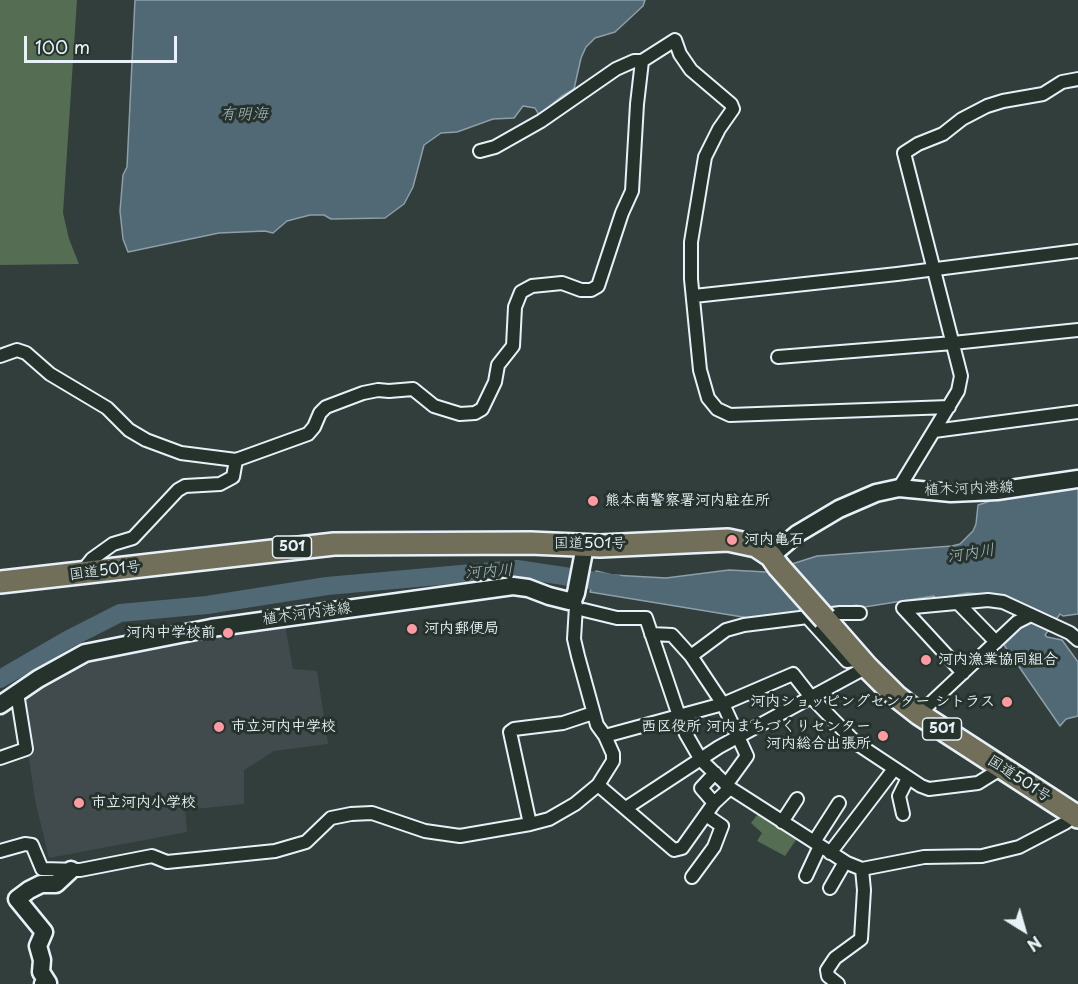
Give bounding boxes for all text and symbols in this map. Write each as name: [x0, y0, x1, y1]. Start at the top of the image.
scale bar: [27, 24, 180, 62]
text: 100 m: [35, 33, 90, 60]
water label: 有明海: [220, 105, 268, 125]
street label: 植木河内港線: [924, 478, 1014, 500]
place label: 熊本南警察署河内駐在所: [605, 492, 770, 510]
marker: 熊本南警察署河内駐在所: [586, 494, 600, 508]
place label: 河内亀石: [744, 531, 804, 549]
marker: 河内亀石: [725, 533, 739, 547]
street label: 国道501号: [554, 535, 626, 553]
road number: 501: [272, 536, 312, 558]
water label: 河内川: [946, 541, 996, 567]
street label: 国道501号: [68, 558, 142, 584]
water label: 河内川: [464, 561, 514, 583]
street label: 植木河内港線: [261, 599, 353, 629]
place label: 河内郵便局: [424, 620, 499, 638]
marker: 河内郵便局: [405, 622, 419, 636]
place label: 河内中学校前: [126, 624, 216, 642]
marker: 河内中学校前: [221, 626, 235, 640]
place label: 河内漁業協同組合: [938, 651, 1058, 669]
marker: 河内漁業協同組合: [919, 653, 933, 667]
place label: 河内ショッピングセンター シトラス: [750, 693, 995, 711]
marker: 河内ショッピングセンター シトラス: [1000, 695, 1014, 709]
place label: 市立河内中学校: [231, 718, 336, 736]
place label: 西区役所 河内まちづくりセンター 河内総合出張所: [641, 718, 871, 753]
road number: 501: [922, 718, 962, 740]
marker: 市立河内中学校: [212, 720, 226, 734]
marker: 西区役所 河内まちづくりセンター 河内総合出張所: [876, 729, 890, 743]
street label: 国道501号: [984, 752, 1054, 806]
place label: 市立河内小学校: [91, 794, 196, 812]
marker: 市立河内小学校: [72, 796, 86, 810]
north arrow: [994, 900, 1054, 960]
text: N: [1023, 931, 1047, 958]

